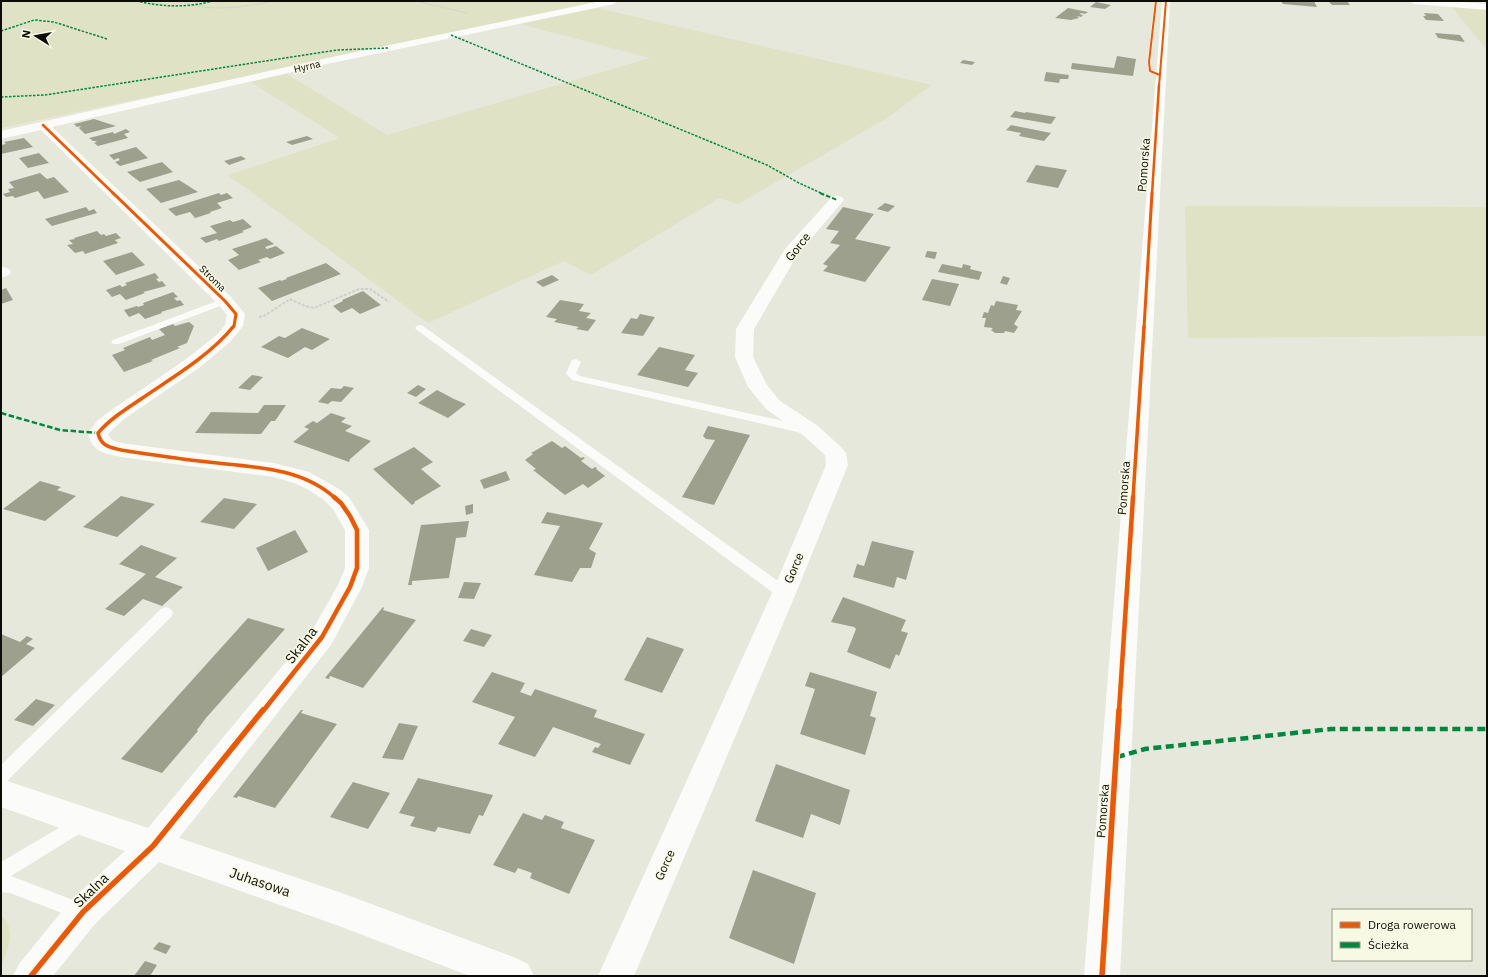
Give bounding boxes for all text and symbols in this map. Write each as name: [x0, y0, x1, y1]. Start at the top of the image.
north arrow: [16, 16, 56, 56]
text: N: [19, 29, 34, 39]
street label: Hyrna: [293, 57, 322, 76]
street label: Pomorska: [1134, 137, 1153, 192]
street label: Gorce: [782, 229, 814, 264]
street label: Stroma: [196, 262, 229, 295]
street label: Pomorska: [1114, 460, 1133, 515]
street label: Gorce: [780, 550, 807, 585]
street label: Skalna: [281, 622, 321, 667]
street label: Pomorska: [1093, 783, 1112, 838]
street label: Gorce: [651, 847, 678, 882]
street label: Juhasowa: [227, 863, 293, 901]
street label: Skalna: [70, 869, 113, 911]
legend: [1332, 909, 1472, 961]
text: Droga rowerowa: [1368, 917, 1457, 932]
text: Ścieżka: [1368, 937, 1409, 952]

